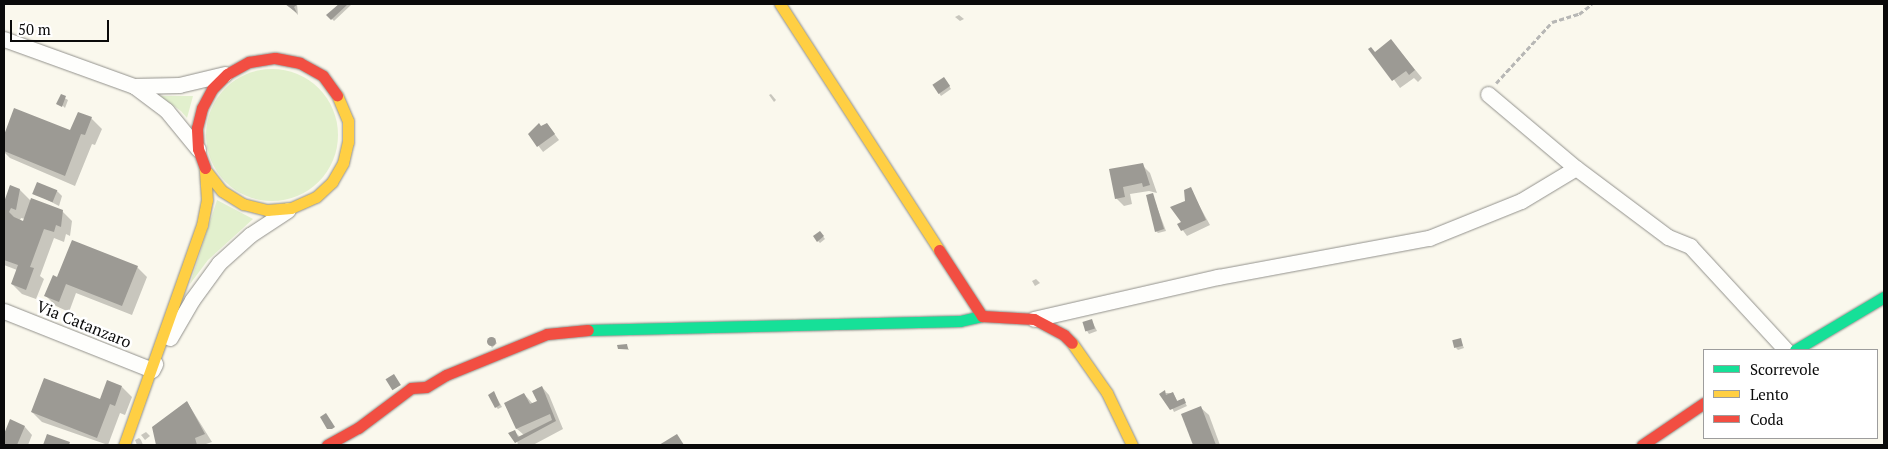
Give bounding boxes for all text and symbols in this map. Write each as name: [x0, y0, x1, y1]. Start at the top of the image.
scale bar: [12, 10, 111, 42]
text: 50 m: [18, 19, 51, 39]
street label: Via Catanzaro: [34, 296, 134, 352]
legend: [1703, 349, 1878, 439]
text: Scorrevole: [1750, 359, 1820, 379]
text: Lento: [1750, 384, 1789, 404]
text: Coda: [1750, 409, 1784, 429]

